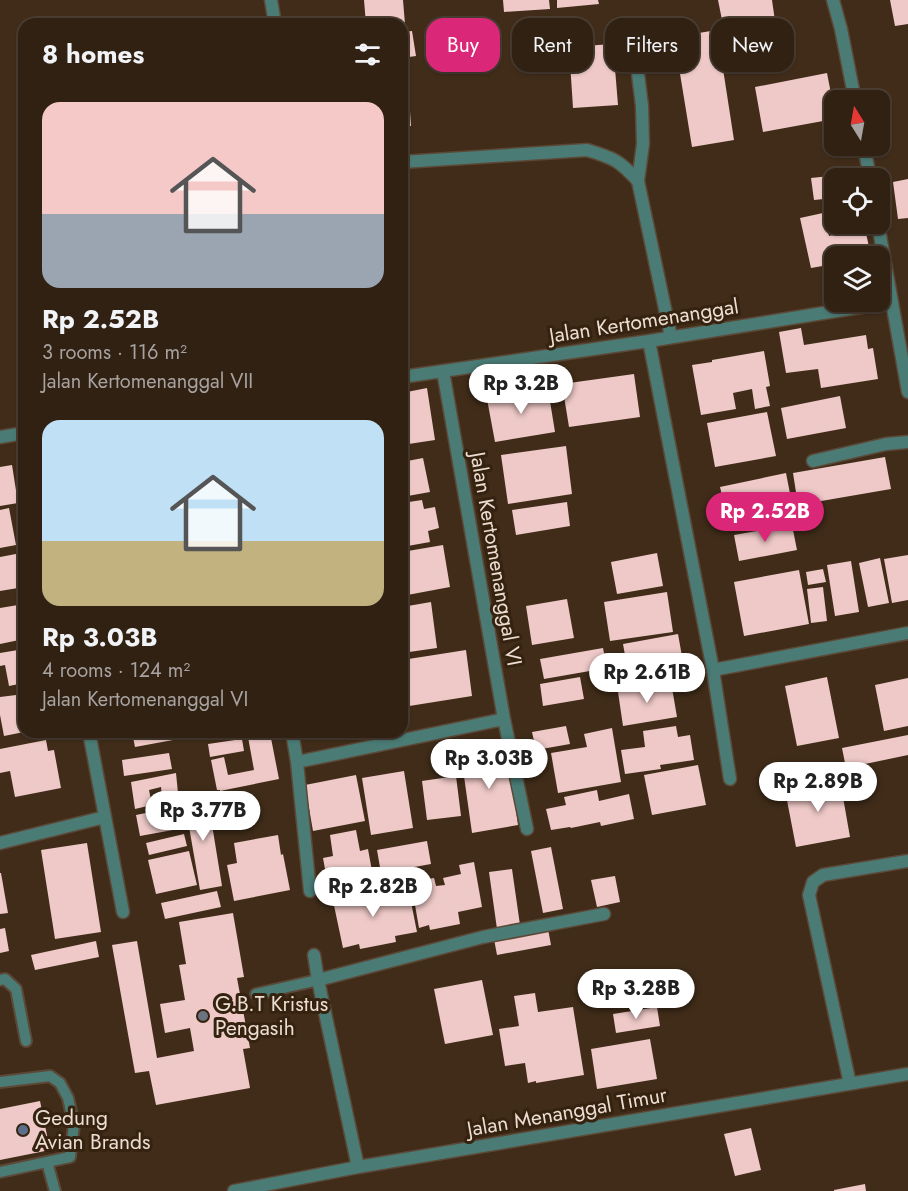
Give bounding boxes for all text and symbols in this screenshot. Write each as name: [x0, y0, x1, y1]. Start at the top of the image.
chip: Buy: [426, 18, 500, 72]
chip: Rent: [512, 18, 593, 72]
chip: Filters: [605, 18, 699, 72]
chip: New: [711, 18, 794, 72]
text: 8 homes: [42, 35, 144, 73]
icon: filters: [351, 38, 384, 71]
north arrow: [824, 90, 890, 156]
map controls: [824, 90, 890, 312]
icon: home: [159, 141, 267, 249]
button: locate: [824, 168, 890, 234]
button: layers: [824, 246, 890, 312]
street label: Jalan Kertomenanggal: [544, 291, 741, 351]
text: Rp 2.52B: [42, 300, 159, 338]
text: 3 rooms · 116 m²: [42, 338, 187, 367]
pin: Rp 3.2B: [466, 364, 576, 415]
text: Jalan Kertomenanggal VII: [42, 367, 253, 396]
text: Rp 3.2B: [483, 369, 559, 398]
street label: Jalan Kertomenanggal VI: [462, 447, 530, 668]
icon: home: [159, 459, 267, 567]
pin: Rp 2.52B: [703, 492, 827, 543]
text: Rp 2.52B: [720, 497, 810, 526]
text: Rp 3.03B: [42, 618, 157, 656]
pin: Rp 2.61B: [585, 653, 709, 704]
text: 4 rooms · 124 m²: [42, 656, 190, 685]
text: Rp 2.61B: [603, 658, 691, 687]
text: Jalan Kertomenanggal VI: [42, 685, 248, 714]
pin: Rp 3.03B: [427, 739, 551, 790]
text: Rp 3.03B: [445, 744, 533, 773]
pin: Rp 2.89B: [756, 762, 880, 813]
text: Rp 2.89B: [773, 767, 863, 796]
pin: Rp 3.77B: [141, 791, 265, 842]
text: Rp 3.77B: [159, 796, 247, 825]
pin: Rp 2.82B: [311, 867, 435, 918]
text: Rp 2.82B: [328, 872, 418, 901]
pin: Rp 3.28B: [574, 969, 698, 1020]
text: Rp 3.28B: [592, 974, 680, 1003]
place label: G.B.T Kristus Pengasih: [215, 989, 328, 1043]
marker: G.B.T Kristus Pengasih: [196, 1009, 210, 1023]
street label: Jalan Menanggal Timur: [462, 1080, 670, 1145]
place label: Gedung Avian Brands: [35, 1103, 150, 1157]
marker: Gedung Avian Brands: [16, 1123, 30, 1137]

